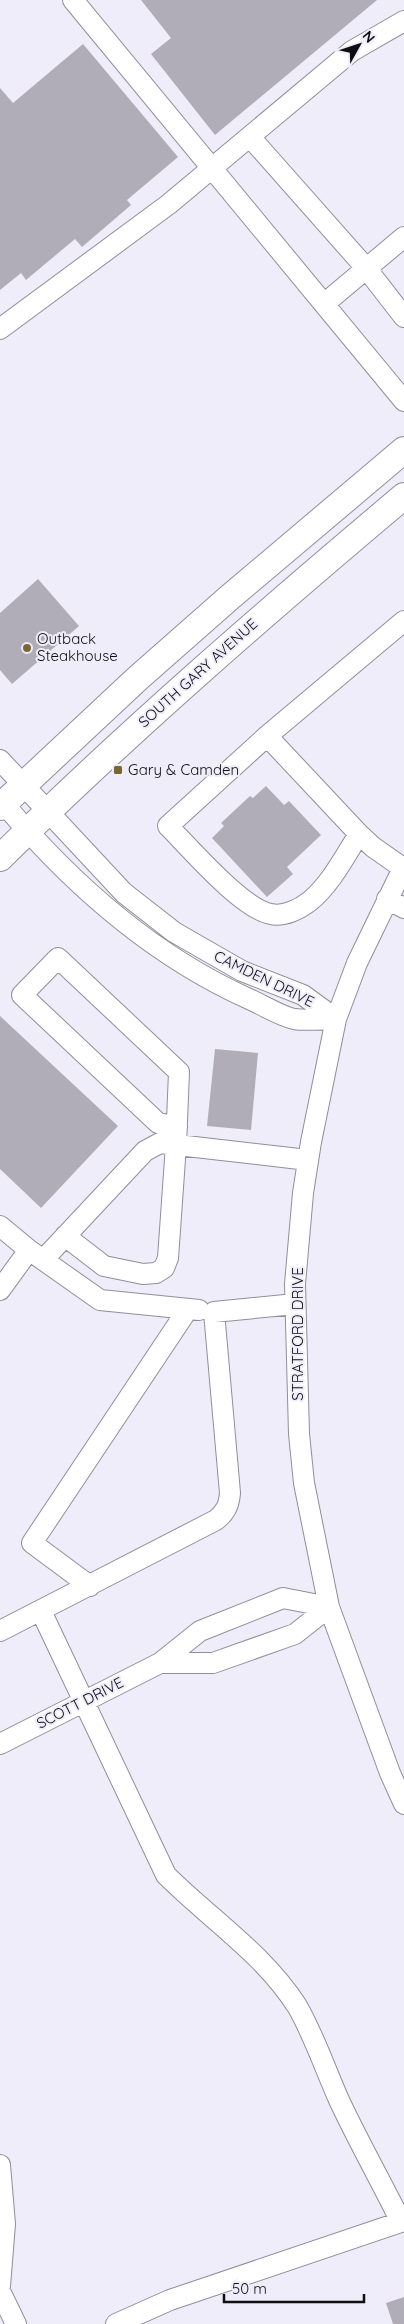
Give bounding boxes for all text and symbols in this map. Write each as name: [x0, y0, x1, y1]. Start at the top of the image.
north arrow: [334, 20, 384, 70]
text: N: [359, 27, 379, 46]
street label: SOUTH GARY AVENUE: [134, 614, 261, 731]
place label: Outback Steakhouse: [37, 629, 118, 665]
marker: Outback Steakhouse: [21, 642, 33, 654]
place label: Gary & Camden: [128, 760, 239, 779]
marker: Gary & Camden: [112, 764, 124, 776]
street label: CAMDEN DRIVE: [211, 946, 318, 1011]
street label: STRATFORD DRIVE: [288, 1267, 307, 1401]
street label: SCOTT DRIVE: [33, 1672, 126, 1733]
scale bar: [224, 2272, 364, 2304]
text: 50 m: [232, 2279, 267, 2298]

